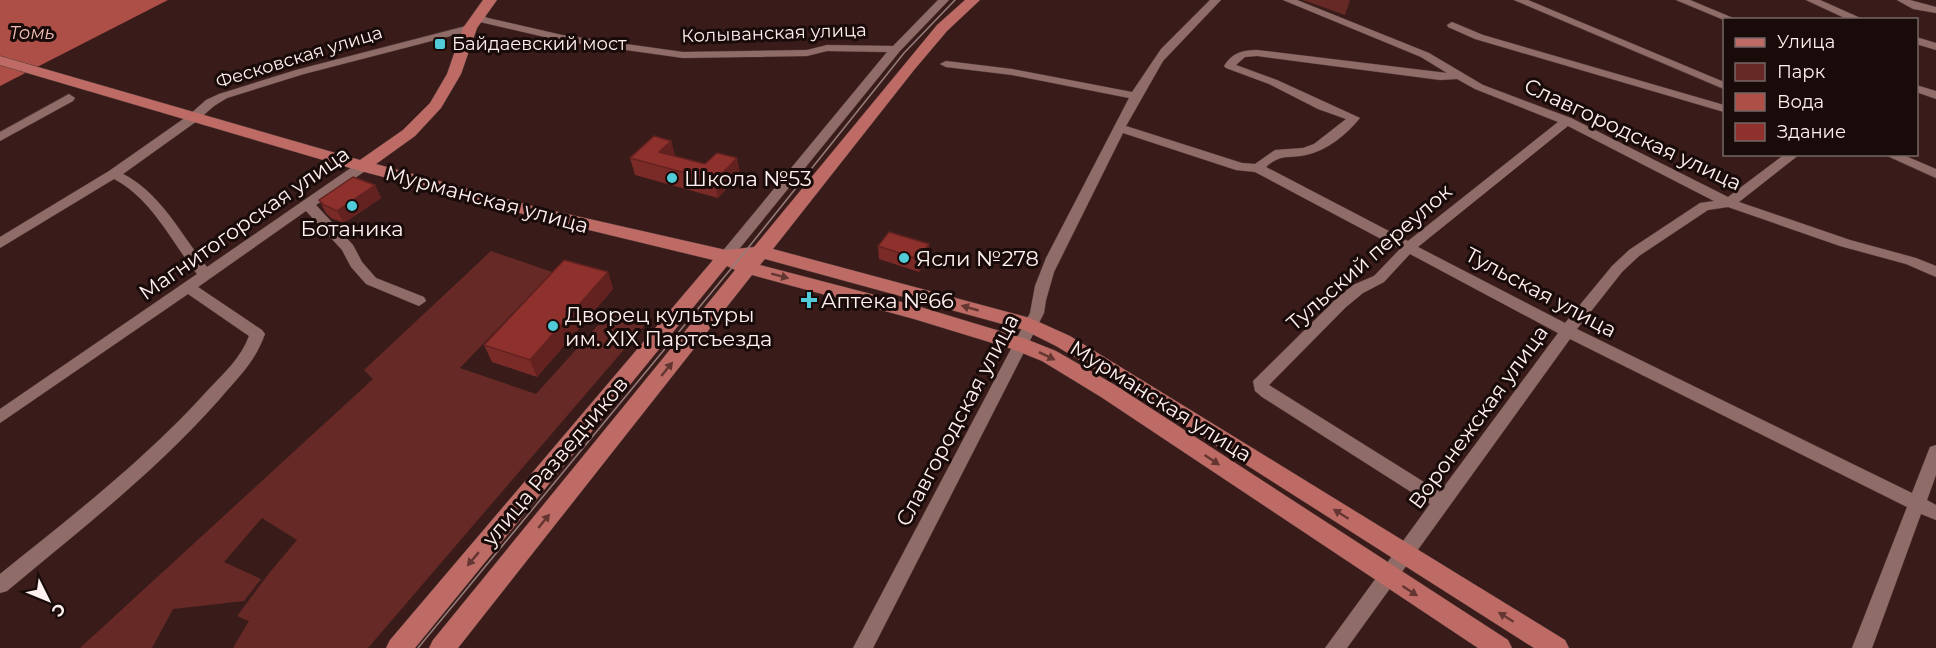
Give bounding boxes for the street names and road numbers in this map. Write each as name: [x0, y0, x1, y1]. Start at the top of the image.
street label: Колыванская улица: [681, 19, 867, 47]
street label: Фесковская улица: [213, 21, 385, 93]
street label: Славгородская улица: [1520, 73, 1746, 195]
street label: Магнитогорская улица: [134, 141, 354, 305]
street label: Мурманская улица: [383, 160, 591, 238]
street label: Тульский переулок: [1281, 178, 1457, 336]
street label: Тульская улица: [1461, 242, 1621, 342]
street label: Славгородская улица: [890, 310, 1024, 530]
street label: Воронежская улица: [1403, 320, 1553, 514]
street label: Мурманская улица: [1066, 335, 1256, 467]
street label: улица Разведчиков: [476, 371, 633, 551]

